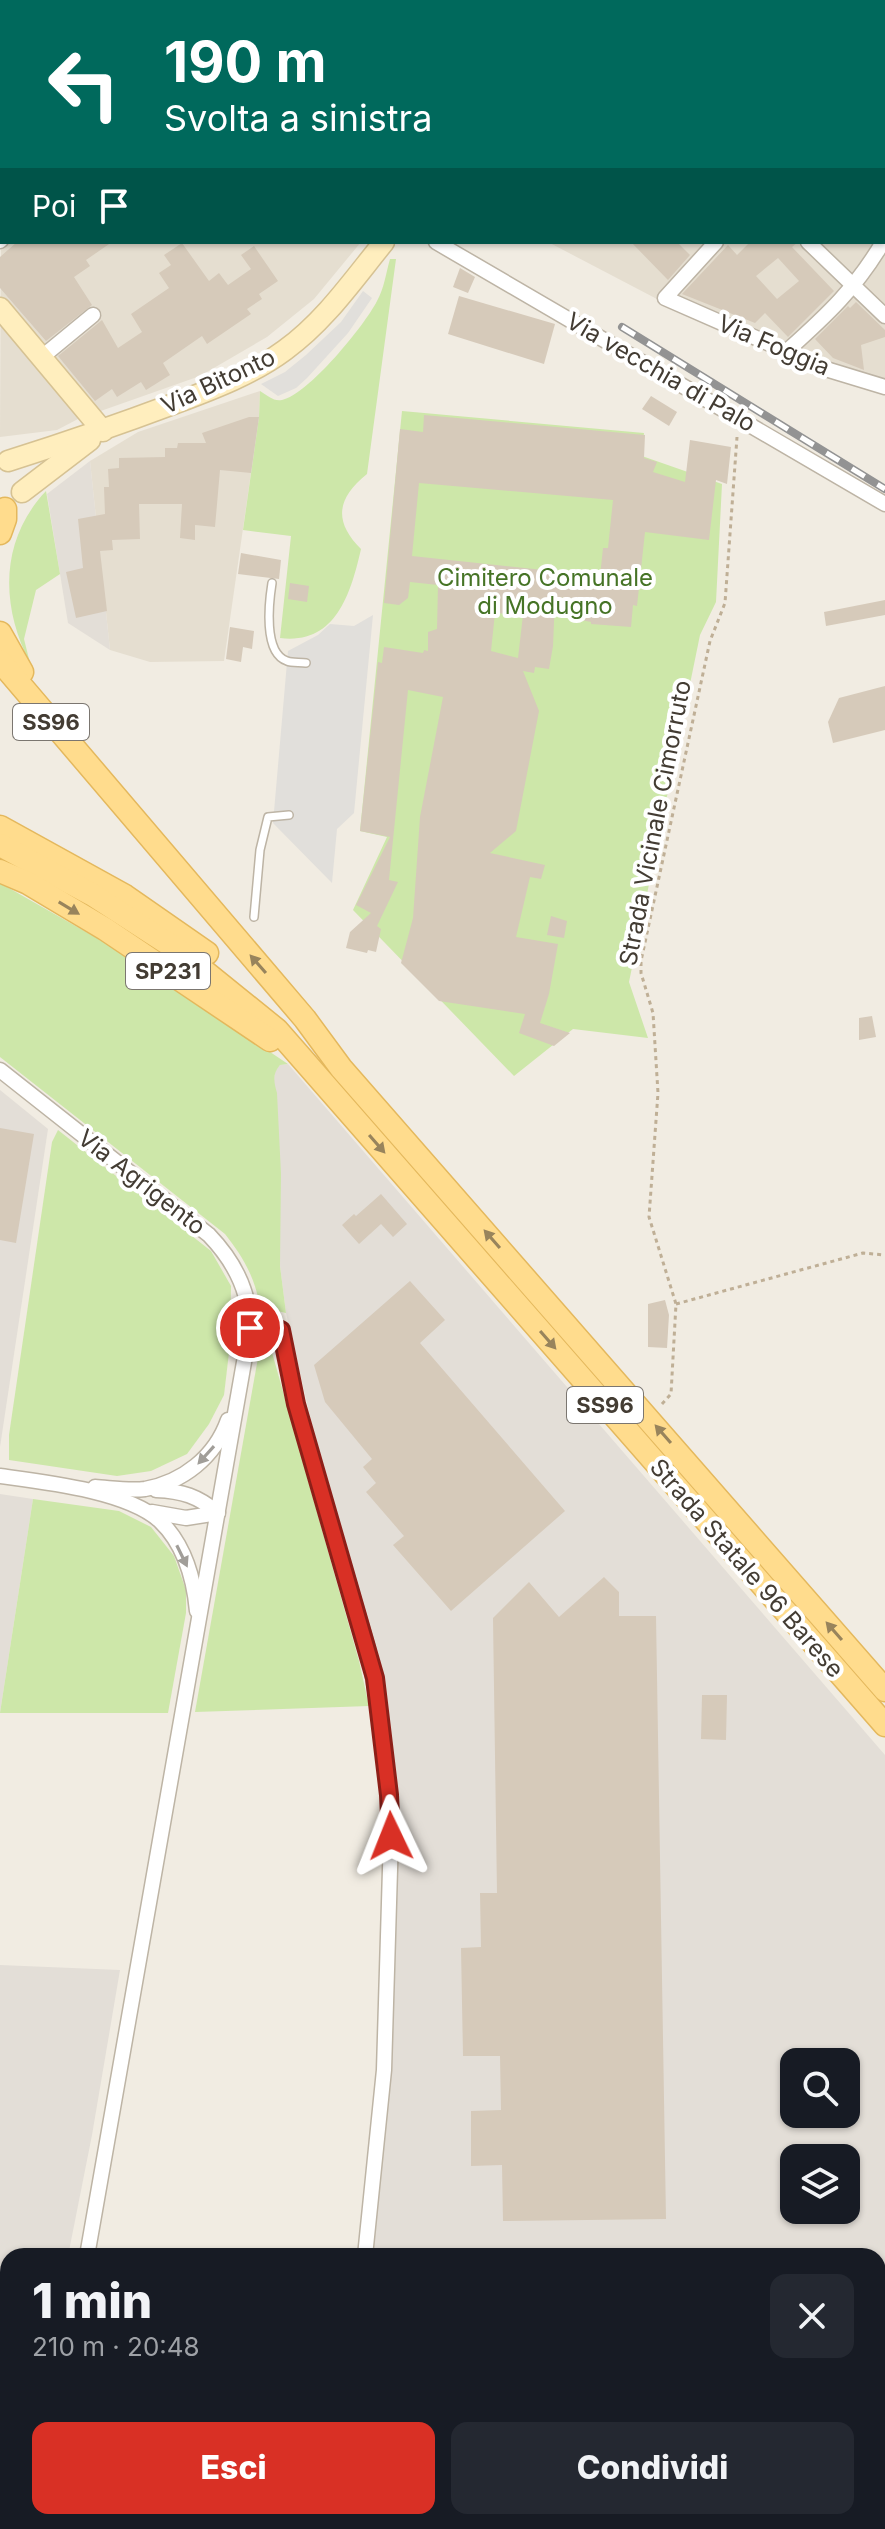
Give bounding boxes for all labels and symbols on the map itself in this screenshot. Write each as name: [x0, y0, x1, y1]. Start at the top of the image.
street label: Via vecchia di Palo: [561, 306, 761, 438]
street label: Via Foggia: [714, 308, 834, 382]
street label: Via Bitonto: [156, 342, 280, 420]
park label: Cimitero Comunale di Modugno: [437, 563, 653, 620]
street label: Strada Vicinale Cimorruto: [613, 678, 697, 968]
road number: SS96: [13, 704, 89, 740]
one-way arrow: [58, 901, 80, 915]
road number: SP231: [126, 953, 210, 989]
one-way arrow: [250, 954, 267, 974]
street label: Via Agrigento: [72, 1123, 212, 1241]
one-way arrow: [367, 1135, 385, 1154]
one-way arrow: [484, 1230, 501, 1250]
pin: [216, 1294, 284, 1362]
one-way arrow: [539, 1329, 556, 1349]
road number: SS96: [567, 1387, 643, 1423]
one-way arrow: [655, 1425, 673, 1444]
one-way arrow: [198, 1445, 215, 1465]
street label: Strada Statale 96 Barese: [644, 1453, 850, 1683]
one-way arrow: [175, 1544, 189, 1567]
one-way arrow: [826, 1621, 843, 1641]
position arrow: [349, 1794, 433, 1878]

